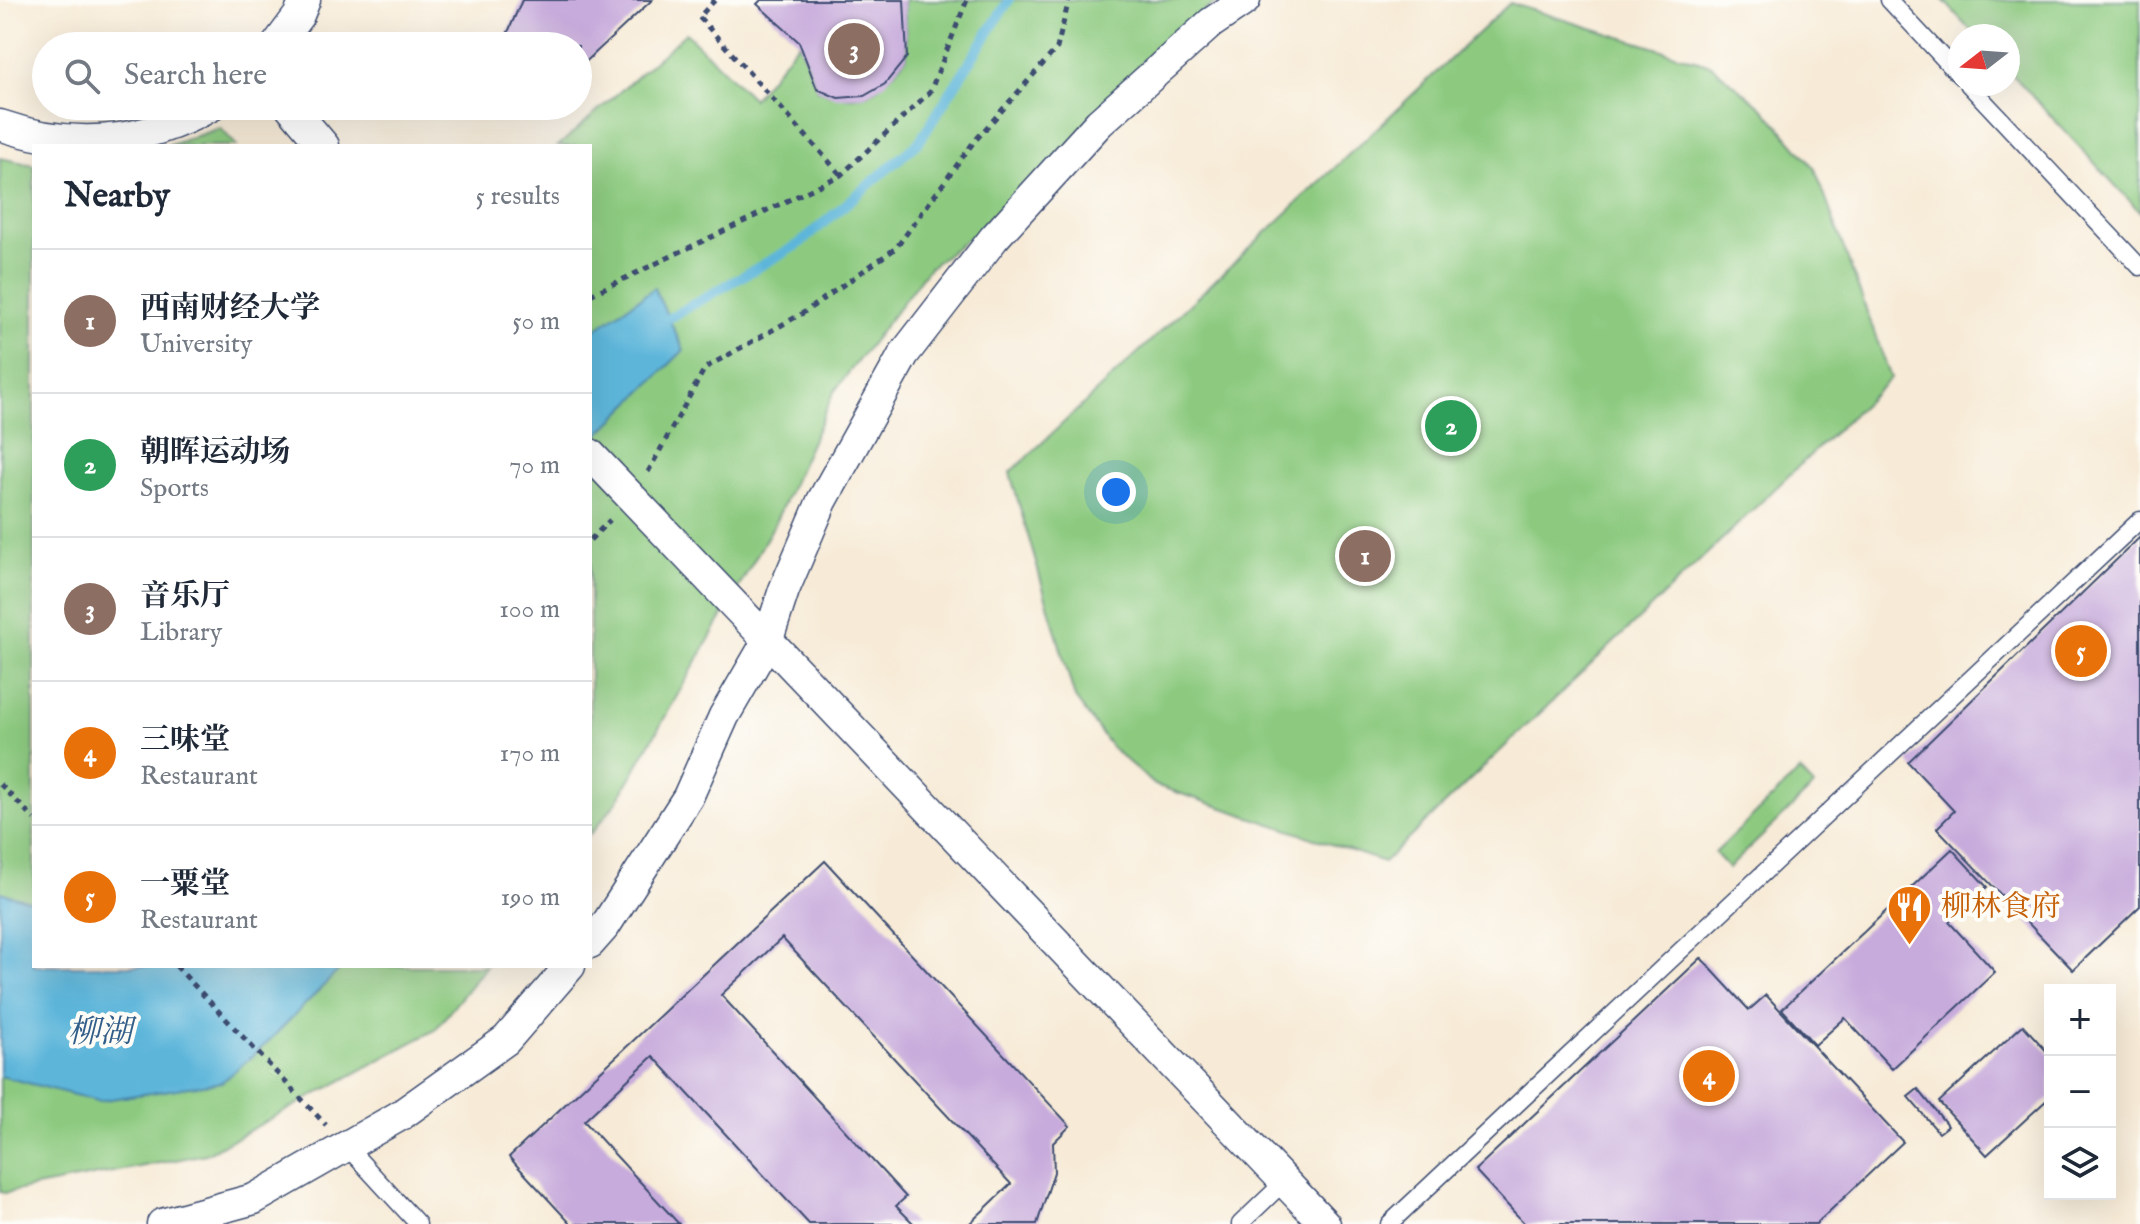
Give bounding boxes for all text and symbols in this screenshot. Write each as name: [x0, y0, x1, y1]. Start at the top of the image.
pin: 3: [828, 19, 880, 79]
north arrow: [1948, 24, 2020, 96]
search box: [32, 32, 592, 120]
icon: search: [60, 54, 104, 98]
text: Search here: [124, 57, 267, 95]
text: Nearby: [64, 175, 170, 218]
text: 5 results: [476, 180, 560, 213]
text: 西南财经大学: [140, 290, 320, 328]
text: 1: [85, 305, 95, 338]
text: 50 m: [512, 305, 560, 338]
text: University: [140, 328, 253, 361]
pin: 2: [1425, 396, 1477, 456]
text: 朝晖运动场: [140, 434, 290, 472]
text: 2: [84, 449, 96, 482]
text: 70 m: [509, 449, 560, 482]
text: Sports: [140, 472, 209, 505]
your location: [1096, 472, 1136, 512]
pin: 1: [1339, 526, 1391, 586]
text: 音乐厅: [140, 578, 230, 616]
text: 3: [85, 593, 95, 626]
text: 100 m: [499, 593, 560, 626]
text: Library: [140, 616, 222, 649]
pin: 5: [2055, 621, 2107, 681]
text: 三味堂: [140, 722, 230, 760]
text: 4: [84, 737, 96, 770]
text: 170 m: [500, 737, 560, 770]
text: Restaurant: [140, 760, 258, 793]
text: 一粟堂: [140, 866, 230, 904]
text: 5: [85, 881, 95, 914]
text: 190 m: [500, 881, 560, 914]
restaurant icon: 柳林食府: [1886, 884, 1934, 947]
place label: 柳林食府: [1941, 889, 2061, 927]
text: Restaurant: [140, 904, 258, 937]
map controls: [2044, 984, 2116, 1200]
button: +: [2044, 984, 2116, 1056]
water label: 柳湖: [68, 1013, 137, 1054]
pin: 4: [1683, 1046, 1735, 1106]
button: −: [2044, 1056, 2116, 1128]
button: layers: [2044, 1128, 2116, 1200]

